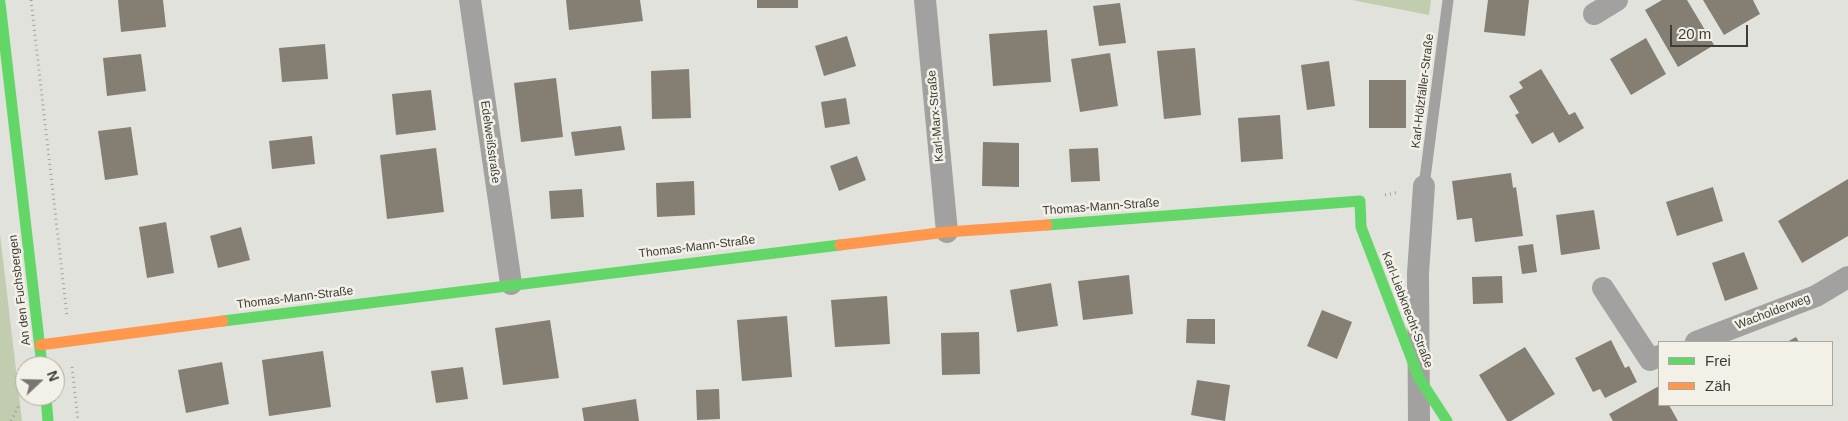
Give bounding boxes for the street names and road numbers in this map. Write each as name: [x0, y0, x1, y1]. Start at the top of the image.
street label: Karl-Hölzfäller-Straße: [1409, 33, 1437, 149]
street label: Karl-Marx-Straße: [925, 70, 947, 162]
street label: Edelweißstraße: [477, 100, 503, 184]
street label: Thomas-Mann-Straße: [1042, 196, 1160, 218]
street label: Thomas-Mann-Straße: [638, 233, 756, 261]
street label: An den Fuchsbergen: [6, 234, 34, 346]
street label: Karl-Liebknecht-Straße: [1378, 250, 1436, 370]
street label: Thomas-Mann-Straße: [236, 284, 354, 312]
street label: Wacholderweg: [1734, 291, 1812, 333]

